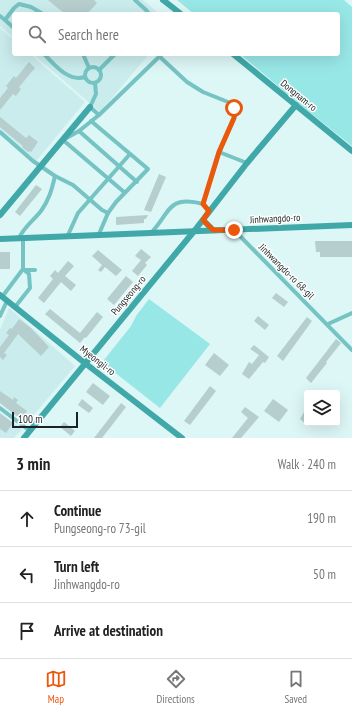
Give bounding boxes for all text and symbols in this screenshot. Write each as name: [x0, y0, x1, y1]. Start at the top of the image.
search box: [12, 12, 340, 56]
icon: search: [26, 23, 48, 45]
text: Search here: [58, 25, 119, 44]
street label: Dongnam-ro: [278, 77, 320, 114]
route start: [225, 99, 243, 117]
street label: Jinhwangdo-ro: [248, 211, 301, 226]
route end: [225, 221, 243, 239]
street label: Jinhwangdo-ro 68-gil: [255, 240, 318, 302]
street label: Pungseong-ro: [108, 273, 149, 318]
street label: Myeongil-ro: [77, 342, 118, 378]
map controls: [304, 390, 340, 426]
button: layers: [304, 390, 340, 426]
scale bar: [12, 410, 78, 429]
text: 100 m: [18, 412, 42, 426]
text: 3 min: [16, 453, 50, 475]
text: Walk · 240 m: [278, 456, 336, 473]
text: Continue: [54, 501, 101, 520]
icon: ahead: [16, 508, 38, 530]
text: 190 m: [307, 510, 336, 527]
text: Pungseong-ro 73-gil: [54, 520, 146, 537]
text: Turn left: [54, 557, 99, 576]
icon: left: [16, 564, 38, 586]
text: 50 m: [313, 566, 336, 583]
text: Jinhwangdo-ro: [54, 576, 120, 593]
icon: arrive: [16, 620, 38, 642]
text: Arrive at destination: [54, 621, 163, 640]
tab: Map: [45, 668, 67, 706]
tab: Directions: [157, 668, 195, 706]
tab: Saved: [284, 668, 307, 706]

